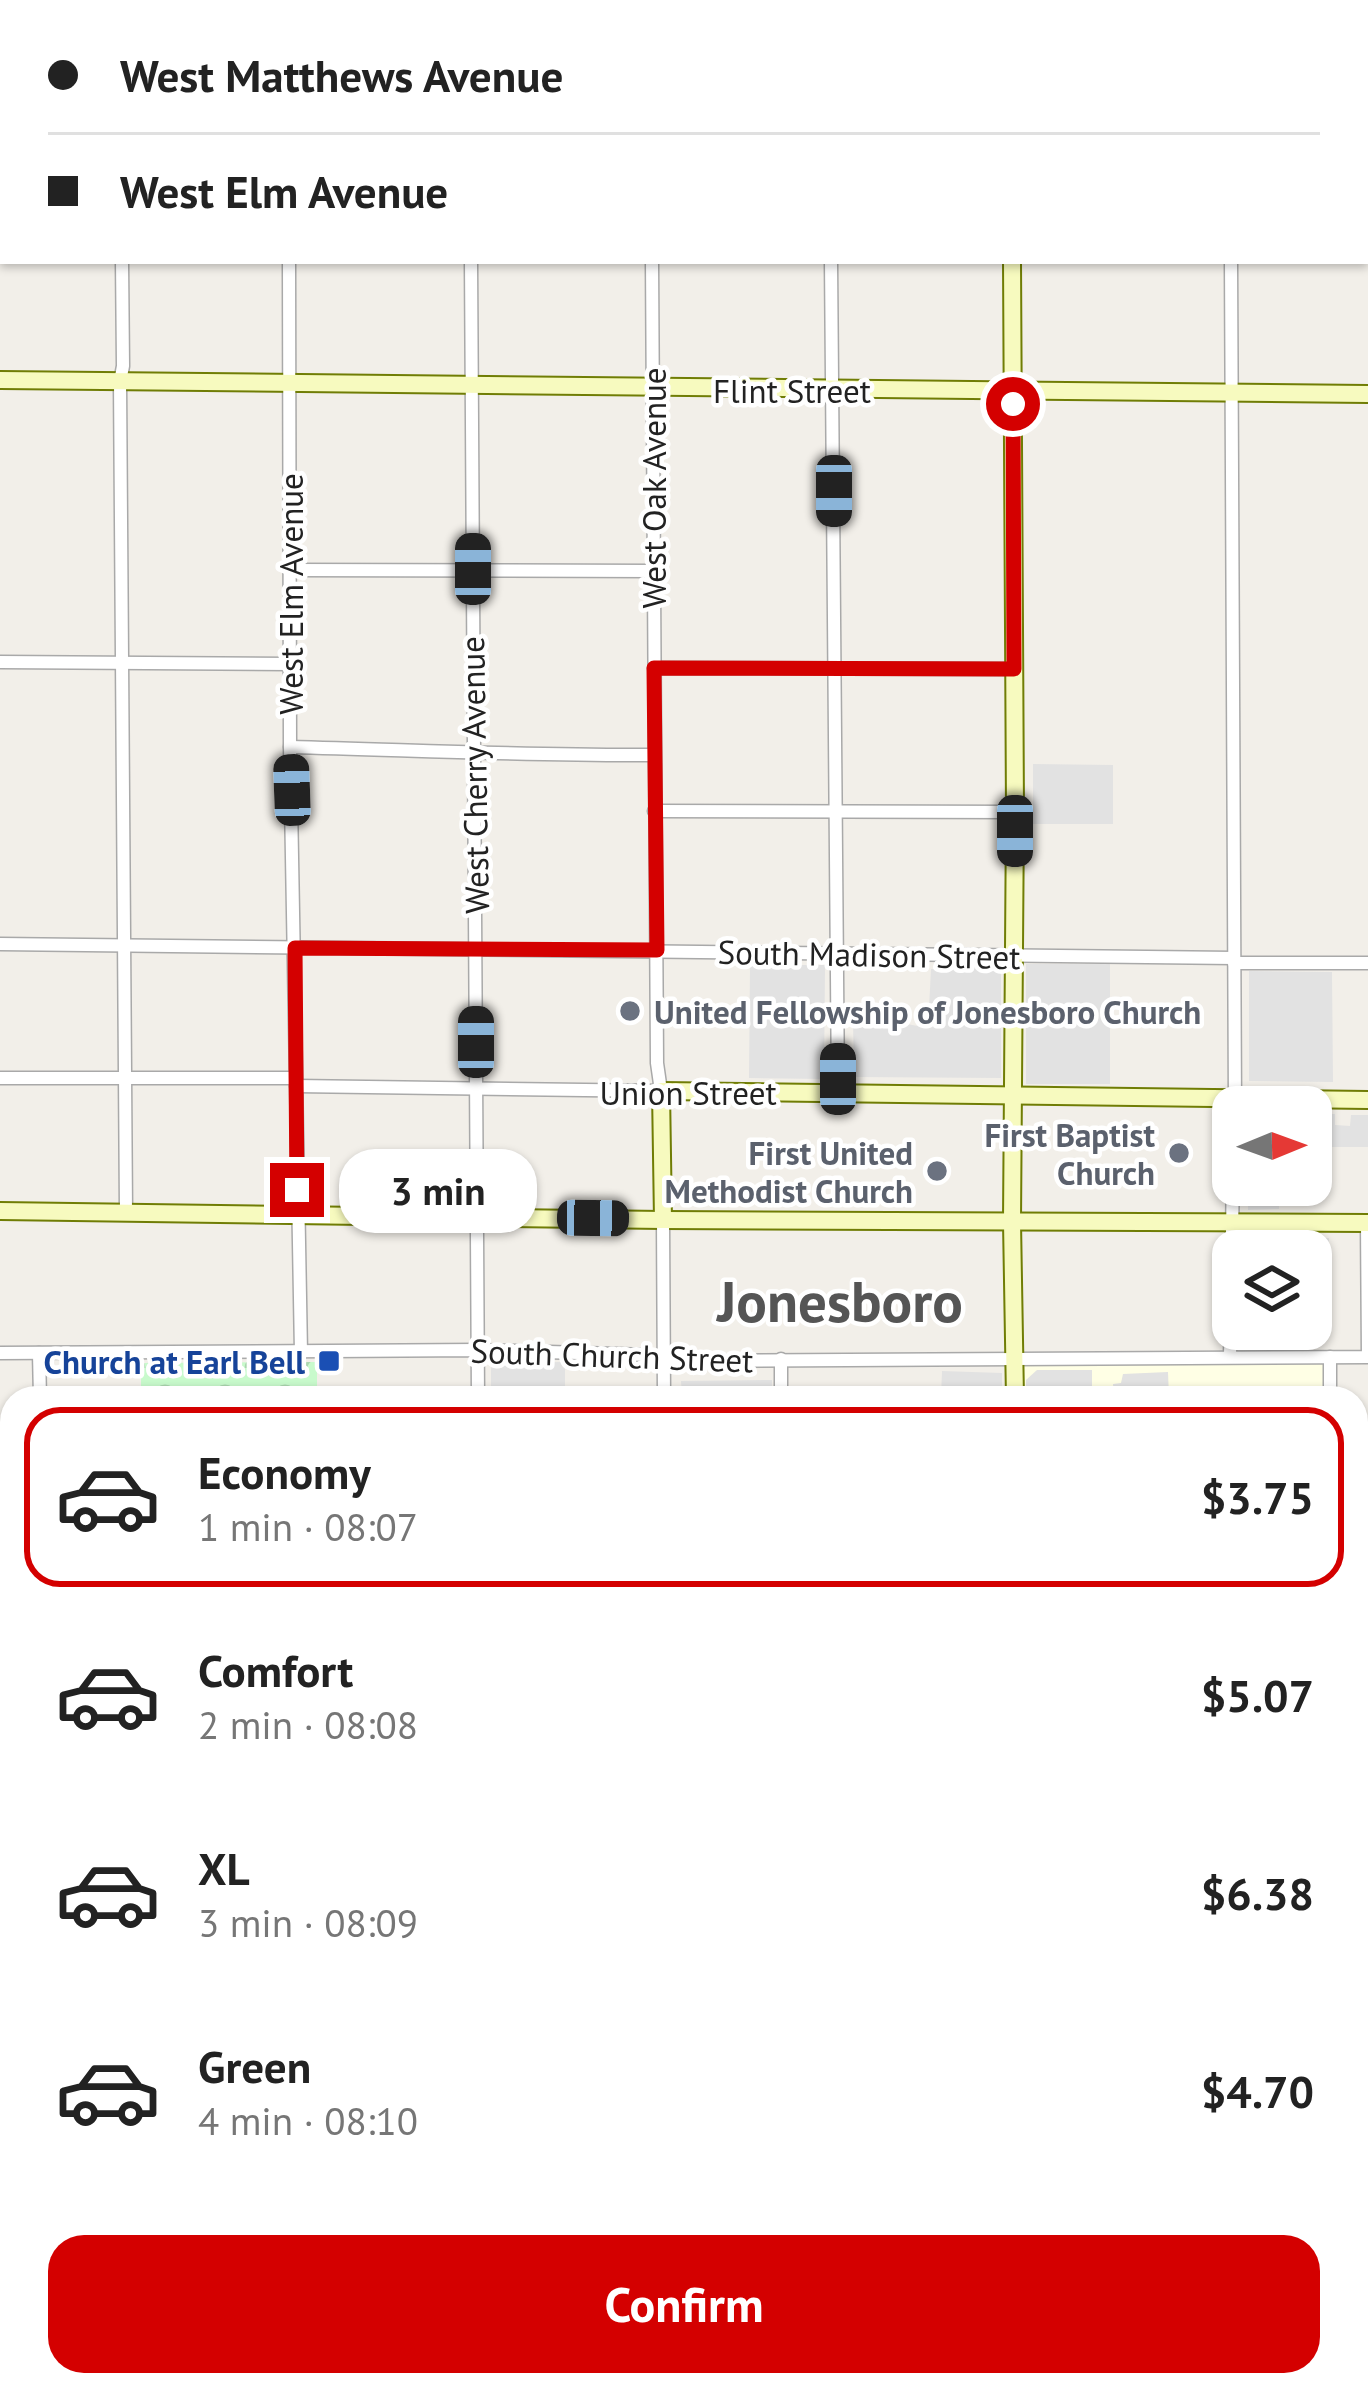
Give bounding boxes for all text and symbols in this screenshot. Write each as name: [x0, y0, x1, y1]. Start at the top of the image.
text: West Matthews Avenue: [120, 46, 563, 104]
text: West Elm Avenue: [120, 162, 448, 220]
street label: West Oak Avenue: [632, 367, 675, 609]
street label: Flint Street: [713, 369, 871, 412]
route start: [986, 377, 1040, 431]
car: [816, 455, 852, 527]
street label: West Elm Avenue: [269, 473, 312, 715]
car: [455, 533, 491, 605]
street label: West Cherry Avenue: [450, 636, 498, 914]
car: [273, 753, 311, 827]
car: [997, 795, 1033, 867]
street label: South Madison Street: [717, 930, 1021, 978]
place label: United Fellowship of Jonesboro Church: [654, 990, 1201, 1033]
marker: United Fellowship of Jonesboro Church: [617, 998, 643, 1024]
car: [458, 1006, 494, 1078]
car: [820, 1043, 856, 1115]
street label: Union Street: [599, 1071, 777, 1114]
north arrow: [1212, 1086, 1332, 1206]
map controls: [1212, 1086, 1332, 1350]
place label: First Baptist Church: [984, 1113, 1155, 1194]
place label: First United Methodist Church: [665, 1131, 913, 1212]
marker: First Baptist Church: [1166, 1140, 1192, 1166]
callout: 3 min: [339, 1148, 537, 1232]
marker: First United Methodist Church: [924, 1158, 950, 1184]
route end: [270, 1163, 324, 1217]
text: 3 min: [390, 1165, 486, 1216]
car: [557, 1199, 629, 1237]
button: layers: [1212, 1230, 1332, 1350]
district label: Jonesboro: [715, 1264, 963, 1338]
street label: South Church Street: [470, 1329, 754, 1381]
place label: Church at Earl Bell: [43, 1340, 305, 1383]
marker: Church at Earl Bell: [316, 1348, 342, 1374]
icon: car: [54, 1443, 162, 1551]
text: Economy: [198, 1443, 371, 1501]
text: $3.75: [1201, 1468, 1314, 1526]
text: 1 min · 08:07: [198, 1501, 418, 1552]
icon: car: [54, 1641, 162, 1749]
text: Comfort: [198, 1641, 353, 1699]
text: $5.07: [1201, 1666, 1314, 1724]
text: 2 min · 08:08: [198, 1699, 418, 1750]
icon: car: [54, 1839, 162, 1947]
text: XL: [198, 1839, 250, 1897]
text: $6.38: [1201, 1864, 1314, 1922]
text: 3 min · 08:09: [198, 1897, 418, 1948]
icon: car: [54, 2037, 162, 2145]
text: Green: [198, 2037, 311, 2095]
text: $4.70: [1201, 2062, 1314, 2120]
text: 4 min · 08:10: [198, 2095, 418, 2146]
button: Confirm: [48, 2235, 1320, 2373]

